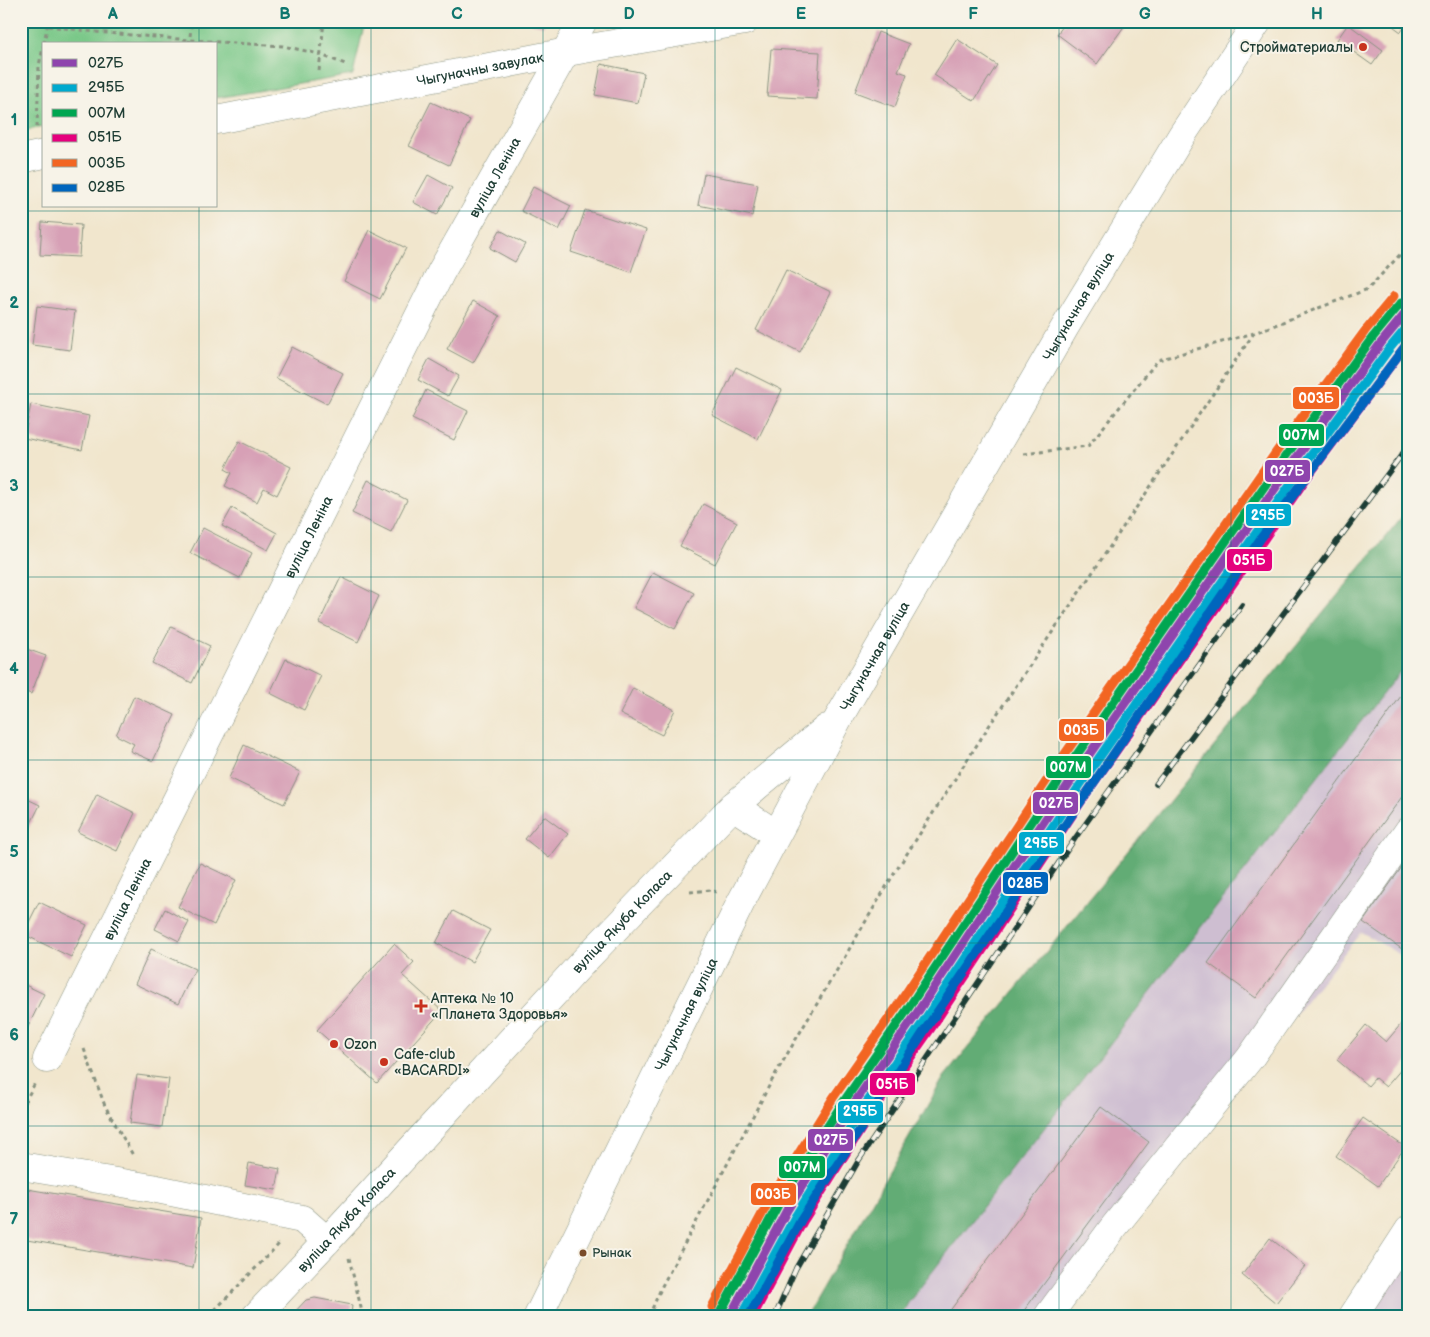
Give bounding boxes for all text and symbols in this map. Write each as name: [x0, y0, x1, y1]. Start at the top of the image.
text: A: [107, 5, 118, 24]
text: B: [279, 5, 291, 24]
text: C: [451, 5, 463, 24]
text: D: [623, 5, 635, 24]
text: E: [796, 5, 806, 24]
text: F: [968, 5, 978, 24]
text: G: [1139, 5, 1151, 24]
text: H: [1311, 5, 1323, 24]
place label: Стройматериалы: [1240, 39, 1353, 56]
marker: Стройматериалы: [1357, 41, 1369, 53]
legend: [42, 42, 218, 208]
street label: Чыгуначны завулак: [415, 48, 546, 89]
text: 027Б: [88, 54, 124, 73]
text: 295Б: [88, 78, 125, 97]
text: 007М: [88, 104, 126, 123]
text: 1: [11, 111, 17, 130]
text: 051Б: [88, 128, 122, 147]
street label: вуліца Леніна: [465, 133, 524, 221]
text: 003Б: [88, 154, 126, 173]
text: 028Б: [88, 178, 125, 197]
street label: Чыгуначная вуліца: [1039, 248, 1118, 364]
text: 2: [9, 294, 19, 313]
line badge: 003Б: [1292, 386, 1340, 410]
text: 003Б: [1298, 390, 1334, 407]
line badge: 007М: [1278, 423, 1325, 447]
text: 007М: [1283, 427, 1319, 444]
line badge: 027Б: [1264, 459, 1311, 483]
text: 027Б: [1270, 463, 1304, 480]
text: 3: [9, 477, 19, 496]
street label: вуліца Леніна: [281, 492, 336, 581]
line badge: 295Б: [1245, 503, 1292, 527]
text: 295Б: [1251, 507, 1285, 524]
line badge: 051Б: [1226, 548, 1273, 572]
text: 051Б: [1233, 552, 1265, 569]
street label: Чыгуначная вуліца: [836, 597, 913, 714]
text: 4: [9, 660, 19, 679]
line badge: 003Б: [1058, 718, 1105, 742]
text: 003Б: [1063, 722, 1099, 739]
line badge: 007М: [1045, 755, 1092, 779]
text: 007М: [1050, 759, 1086, 776]
line badge: 027Б: [1032, 791, 1079, 815]
text: 027Б: [1039, 795, 1073, 812]
line badge: 295Б: [1018, 831, 1065, 855]
text: 295Б: [1024, 835, 1058, 852]
text: 5: [9, 843, 19, 862]
street label: вуліца Леніна: [99, 854, 155, 943]
street label: вуліца Якуба Коласа: [568, 866, 676, 977]
line badge: 028Б: [1002, 871, 1049, 895]
text: 028Б: [1007, 875, 1043, 892]
street label: Чыгуначная вуліца: [651, 954, 721, 1074]
place label: Аптека № 10 «Планета Здоровья»: [430, 990, 568, 1023]
marker: Аптека № 10 «Планета Здоровья»: [415, 1000, 427, 1012]
text: 6: [9, 1026, 19, 1045]
place label: Ozon: [344, 1036, 377, 1053]
marker: Ozon: [328, 1038, 340, 1050]
place label: Cafe-club «BACARDI»: [394, 1046, 470, 1079]
marker: Cafe-club «BACARDI»: [378, 1056, 390, 1068]
line badge: 051Б: [869, 1072, 916, 1096]
text: 051Б: [876, 1076, 908, 1093]
line badge: 295Б: [837, 1100, 884, 1124]
text: 295Б: [843, 1103, 877, 1120]
line badge: 027Б: [807, 1128, 854, 1152]
text: 027Б: [814, 1132, 848, 1149]
line badge: 007М: [778, 1155, 826, 1179]
text: 007М: [784, 1159, 820, 1176]
street label: вуліца Якуба Коласа: [294, 1163, 399, 1276]
line badge: 003Б: [750, 1182, 797, 1206]
text: 003Б: [755, 1186, 791, 1203]
text: 7: [10, 1210, 19, 1229]
place label: Рынак: [592, 1245, 632, 1261]
marker: Рынак: [578, 1248, 588, 1258]

